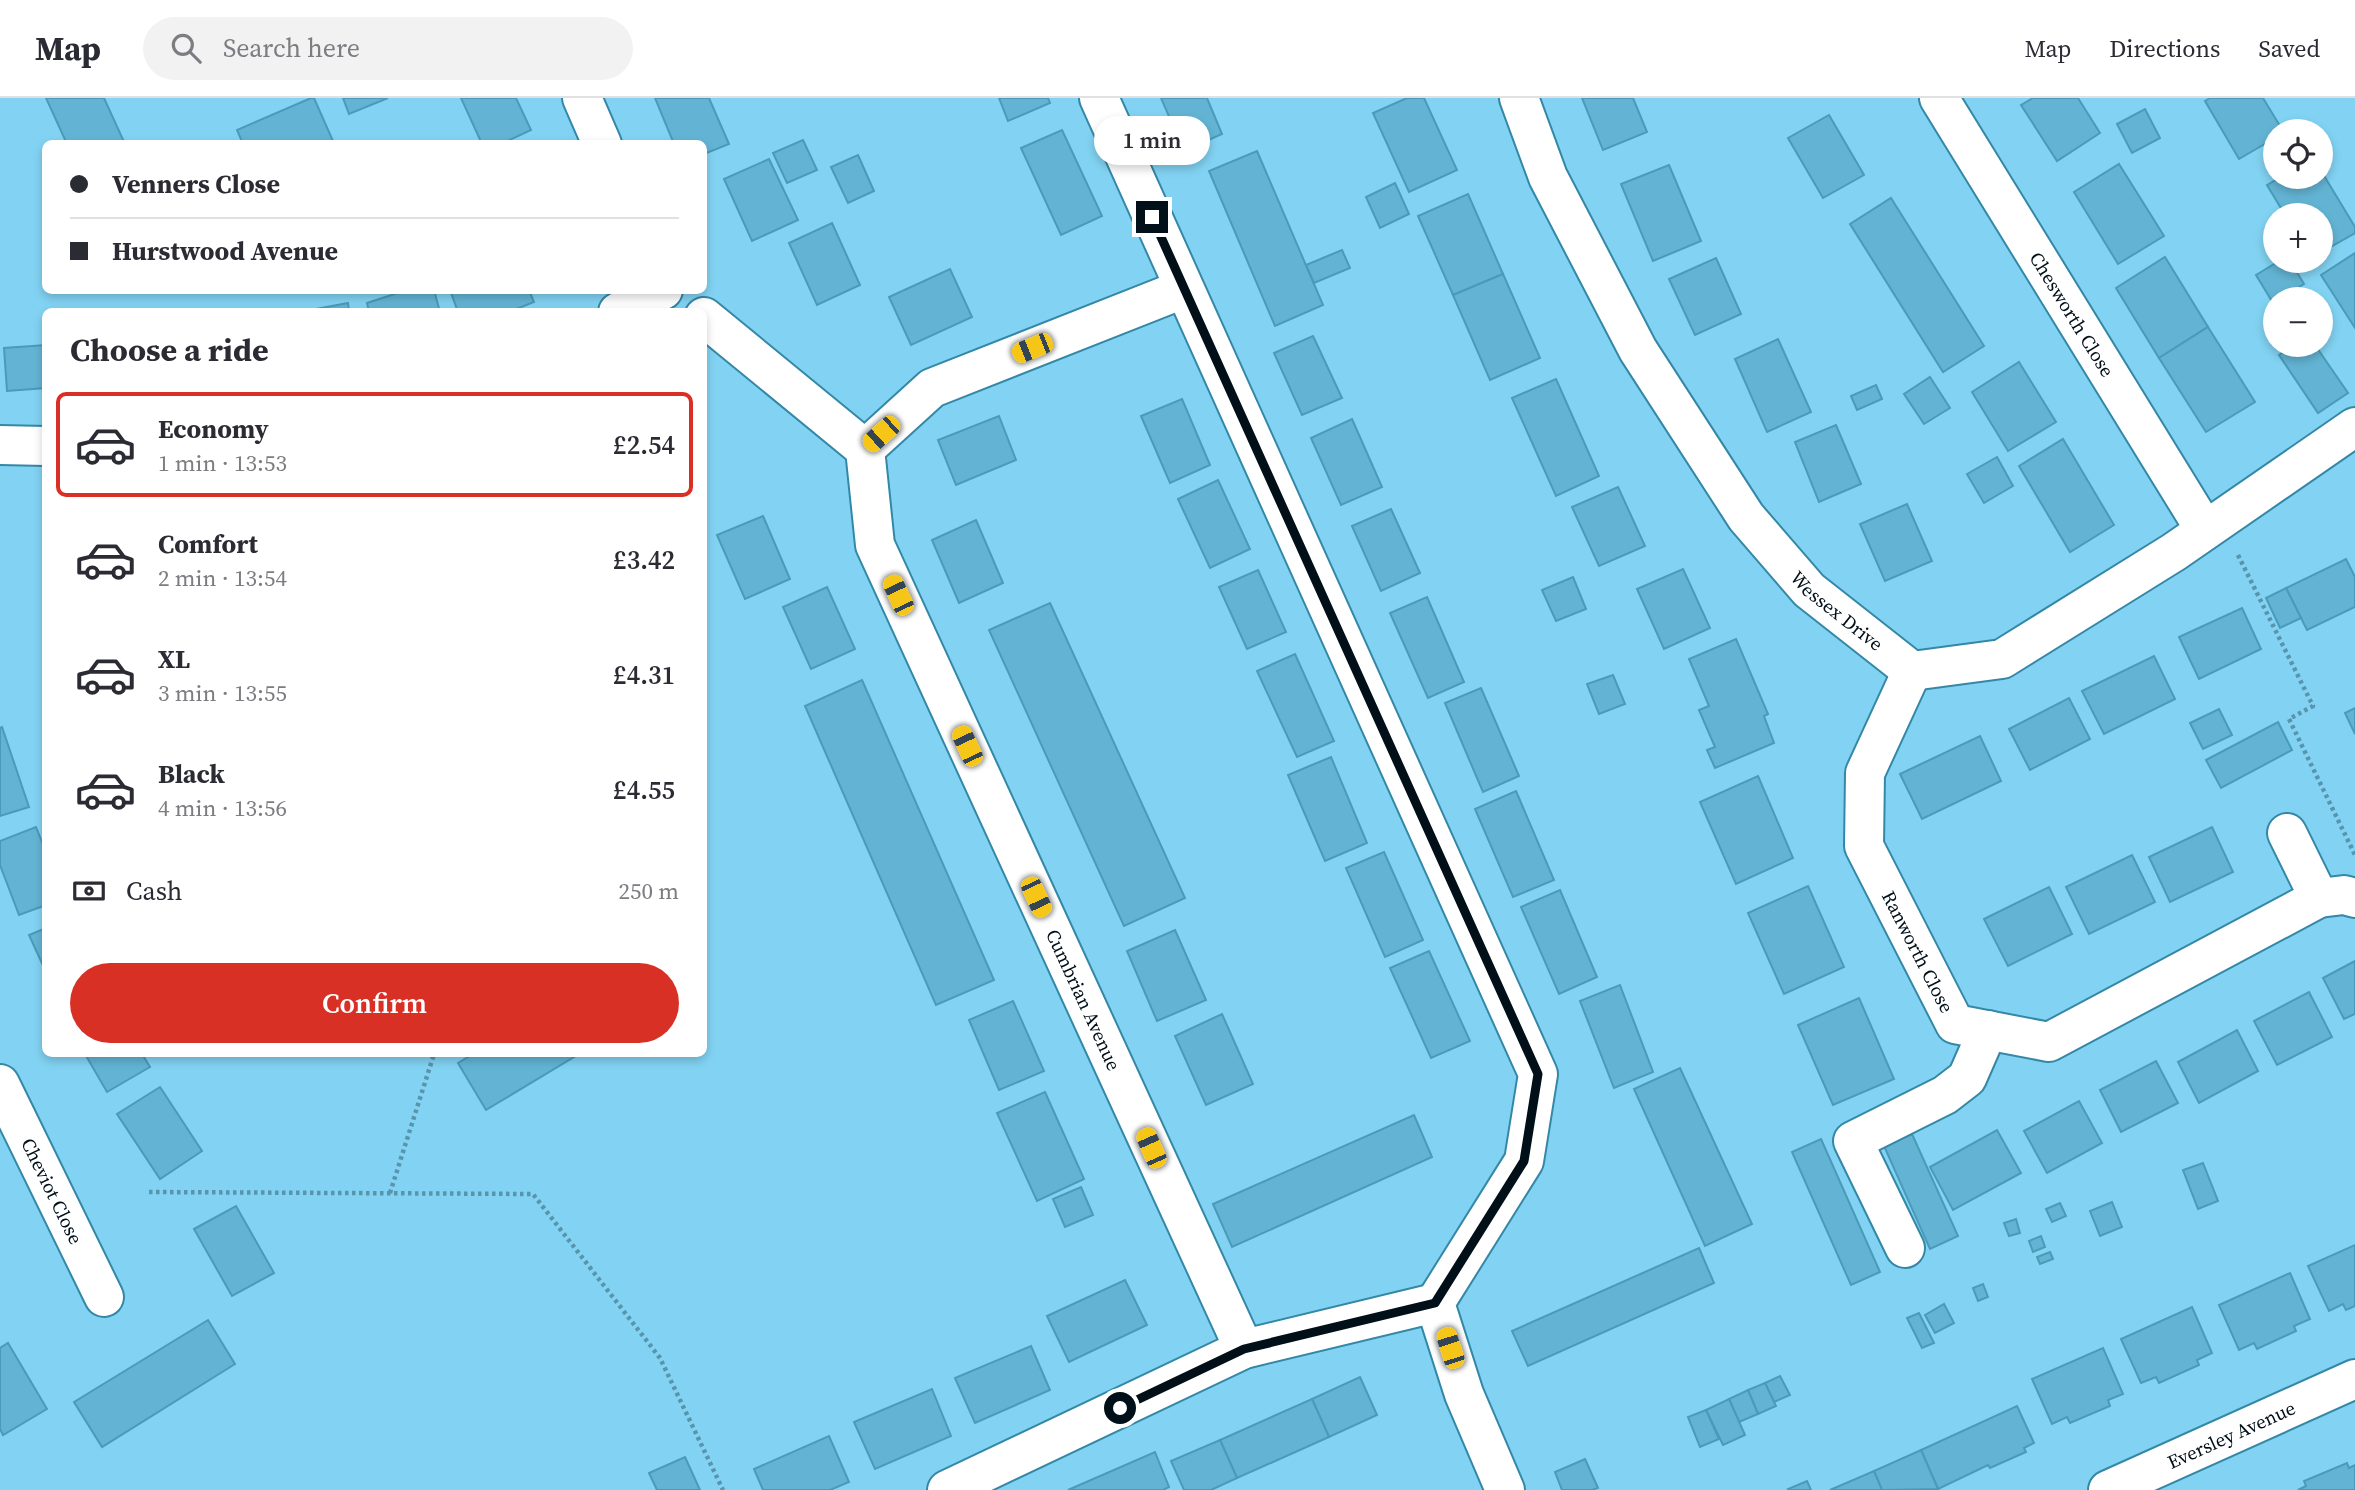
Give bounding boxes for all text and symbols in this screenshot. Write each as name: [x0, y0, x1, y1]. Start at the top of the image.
search box: [143, 17, 633, 80]
text: Map: [35, 26, 101, 71]
icon: search: [167, 29, 205, 67]
text: Search here: [223, 30, 360, 66]
text: Map: [2024, 32, 2071, 65]
text: Directions: [2109, 32, 2220, 65]
text: Saved: [2258, 32, 2320, 65]
callout: 1 min: [1094, 116, 1210, 164]
map controls: [2263, 119, 2333, 357]
button: locate: [2263, 119, 2333, 189]
text: 1 min: [1122, 124, 1182, 156]
text: Venners Close: [112, 166, 280, 202]
route end: [1136, 201, 1168, 233]
button: +: [2263, 203, 2333, 273]
text: Hurstwood Avenue: [112, 233, 338, 269]
street label: Chesworth Close: [2024, 247, 2121, 382]
button: −: [2263, 287, 2333, 357]
text: Choose a ride: [70, 328, 269, 372]
car: [1009, 330, 1056, 366]
text: Economy: [158, 411, 269, 447]
car: [859, 412, 904, 456]
icon: car: [74, 413, 137, 476]
text: £2.54: [613, 427, 675, 463]
text: 1 min · 13:53: [158, 447, 287, 479]
text: Comfort: [158, 526, 258, 562]
icon: car: [74, 528, 137, 591]
text: £3.42: [613, 542, 675, 578]
text: 2 min · 13:54: [158, 562, 287, 594]
street label: Wessex Drive: [1785, 565, 1889, 657]
car: [880, 572, 917, 618]
text: XL: [158, 641, 190, 677]
icon: car: [74, 643, 137, 706]
text: £4.31: [613, 657, 675, 693]
text: 3 min · 13:55: [158, 677, 287, 709]
car: [949, 723, 986, 769]
text: Black: [158, 756, 225, 792]
icon: car: [74, 758, 137, 821]
text: £4.55: [613, 772, 675, 808]
text: 4 min · 13:56: [158, 792, 287, 824]
icon: cash: [70, 872, 108, 910]
text: Cash: [126, 873, 182, 909]
car: [1018, 874, 1055, 920]
text: 250 m: [618, 875, 679, 907]
street label: Ranworth Close: [1876, 886, 1960, 1017]
street label: Cumbrian Avenue: [1040, 925, 1127, 1074]
button: Confirm: [70, 963, 679, 1043]
car: [1133, 1125, 1170, 1171]
street label: Cheviot Close: [15, 1133, 89, 1248]
car: [1434, 1325, 1467, 1371]
route start: [1104, 1392, 1136, 1424]
street label: Eversley Avenue: [2163, 1395, 2299, 1475]

